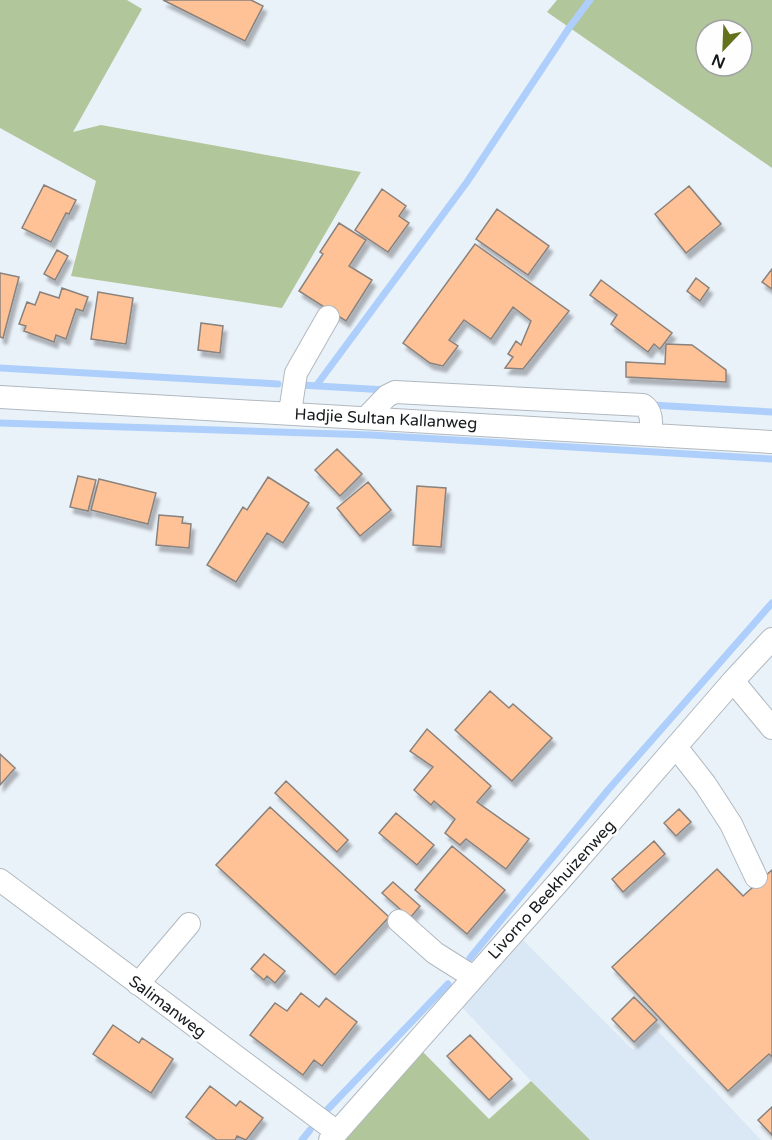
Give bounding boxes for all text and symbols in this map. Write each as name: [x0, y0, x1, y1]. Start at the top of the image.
north arrow: [694, 18, 754, 78]
text: N: [709, 49, 728, 73]
street label: Hadjie Sultan Kallanweg: [294, 404, 478, 434]
street label: Livorno Beekhuizenweg: [484, 816, 620, 963]
street label: Salimanweg: [125, 971, 210, 1042]

